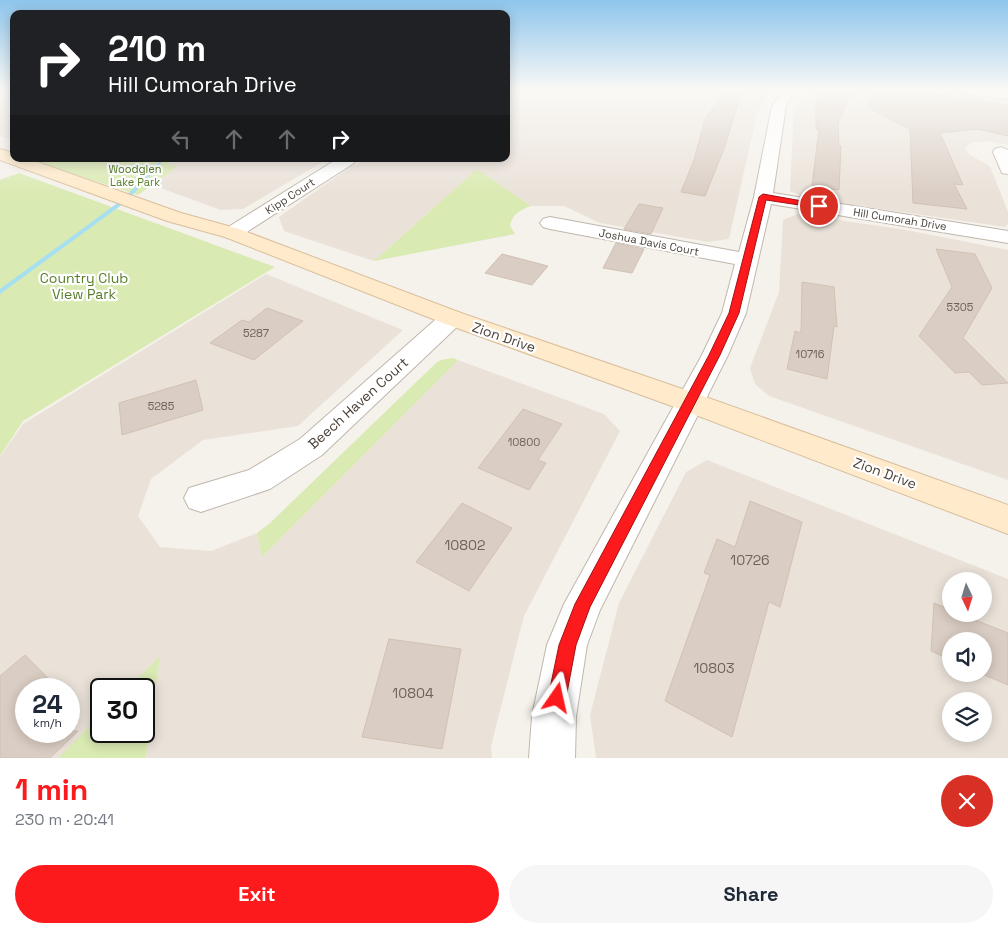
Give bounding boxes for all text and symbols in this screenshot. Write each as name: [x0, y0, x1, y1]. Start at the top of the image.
text: 210 m: [108, 27, 206, 71]
icon: right: [25, 30, 90, 95]
text: Hill Cumorah Drive: [108, 70, 297, 98]
icon: left: [167, 125, 195, 153]
icon: ahead: [220, 125, 248, 153]
icon: ahead: [273, 125, 301, 153]
icon: right: [326, 125, 354, 153]
park label: Woodglen Lake Park: [108, 162, 162, 189]
street label: Kipp Court: [263, 175, 317, 217]
pin: [798, 185, 840, 227]
icon: arrive: [805, 192, 833, 220]
street label: Hill Cumorah Drive: [852, 205, 948, 233]
street label: Joshua Davis Court: [598, 225, 700, 259]
park label: Country Club View Park: [40, 269, 128, 303]
house number: 5305: [947, 300, 974, 314]
street label: Zion Drive: [470, 318, 538, 356]
house number: 5287: [243, 326, 269, 340]
house number: 10716: [796, 347, 825, 361]
street label: Beech Haven Court: [304, 353, 412, 453]
house number: 5285: [148, 399, 175, 413]
house number: 10800: [508, 435, 540, 449]
street label: Zion Drive: [851, 453, 919, 493]
house number: 10802: [445, 536, 485, 554]
house number: 10726: [730, 551, 770, 569]
north arrow: [942, 572, 992, 622]
map controls: [942, 572, 992, 742]
button: sound: [942, 632, 992, 682]
house number: 10803: [694, 659, 734, 677]
position arrow: [530, 671, 582, 723]
speed limit sign: 30: [90, 678, 155, 743]
house number: 10804: [392, 684, 434, 702]
text: 24: [32, 688, 63, 720]
button: layers: [942, 692, 992, 742]
text: km/h: [33, 715, 62, 731]
text: 1 min: [15, 770, 88, 809]
button: close: [941, 775, 993, 827]
text: 230 m · 20:41: [15, 809, 114, 830]
button: Exit: [15, 865, 499, 923]
button: Share: [509, 865, 993, 923]

